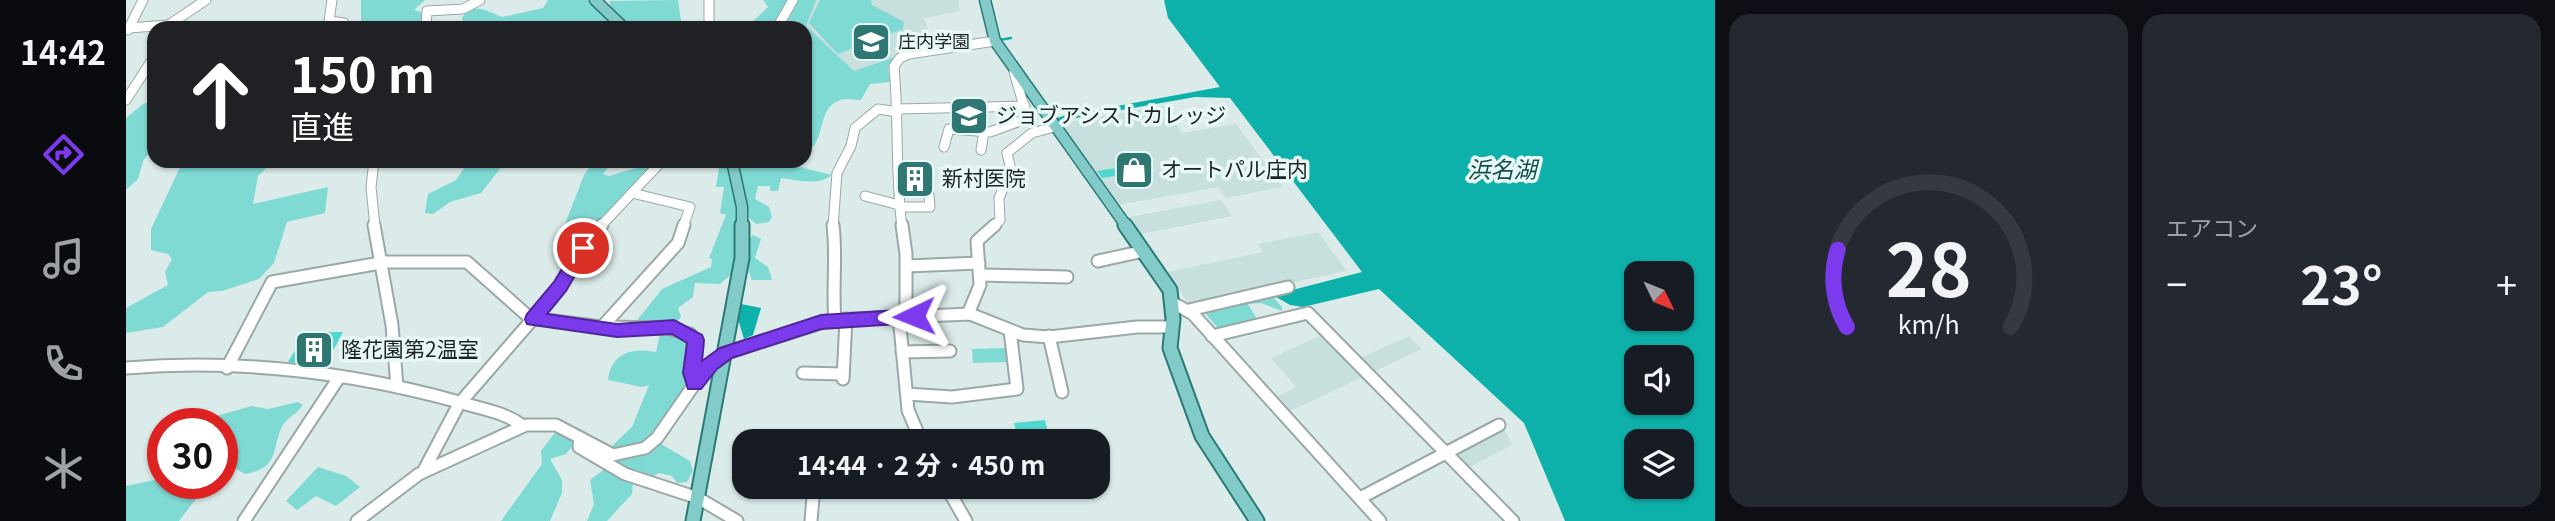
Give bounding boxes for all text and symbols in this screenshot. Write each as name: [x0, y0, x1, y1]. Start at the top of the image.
school or university icon: 庄内学園: [850, 21, 892, 63]
place label: 庄内学園: [898, 27, 970, 53]
text: 14:42: [20, 28, 106, 74]
text: 150 m: [290, 36, 435, 107]
icon: ahead: [175, 49, 266, 140]
school or university icon: ジョブアシストカレッジ: [948, 95, 990, 137]
place label: ジョブアシストカレッジ: [996, 99, 1226, 129]
text: 直進: [290, 102, 354, 148]
icon: directions: [39, 130, 88, 179]
shop icon: オートパル庄内: [1113, 149, 1155, 191]
water label: 浜名湖: [1468, 151, 1540, 185]
place label: オートパル庄内: [1161, 153, 1308, 183]
building icon: 新村医院: [894, 158, 936, 200]
place label: 新村医院: [942, 162, 1026, 192]
text: エアコン: [2166, 210, 2258, 244]
text: 28: [1886, 213, 1971, 318]
pin: [553, 218, 613, 278]
icon: arrive: [564, 229, 602, 267]
icon: music: [39, 234, 88, 283]
text: 23°: [2300, 245, 2383, 320]
text: −: [2166, 255, 2187, 310]
text: +: [2496, 255, 2517, 310]
north arrow: [1624, 261, 1694, 331]
map controls: [1624, 261, 1694, 499]
position arrow: [877, 279, 951, 353]
text: km/h: [1898, 304, 1959, 340]
building icon: 隆花園第2温室: [293, 329, 335, 371]
place label: 隆花園第2温室: [341, 333, 479, 363]
icon: phone: [39, 339, 88, 388]
button: sound: [1624, 345, 1694, 415]
speed limit sign: 30: [147, 408, 238, 499]
button: layers: [1624, 429, 1694, 499]
icon: climate: [39, 444, 88, 493]
text: 14:44 · 2 分 · 450 m: [797, 445, 1045, 482]

